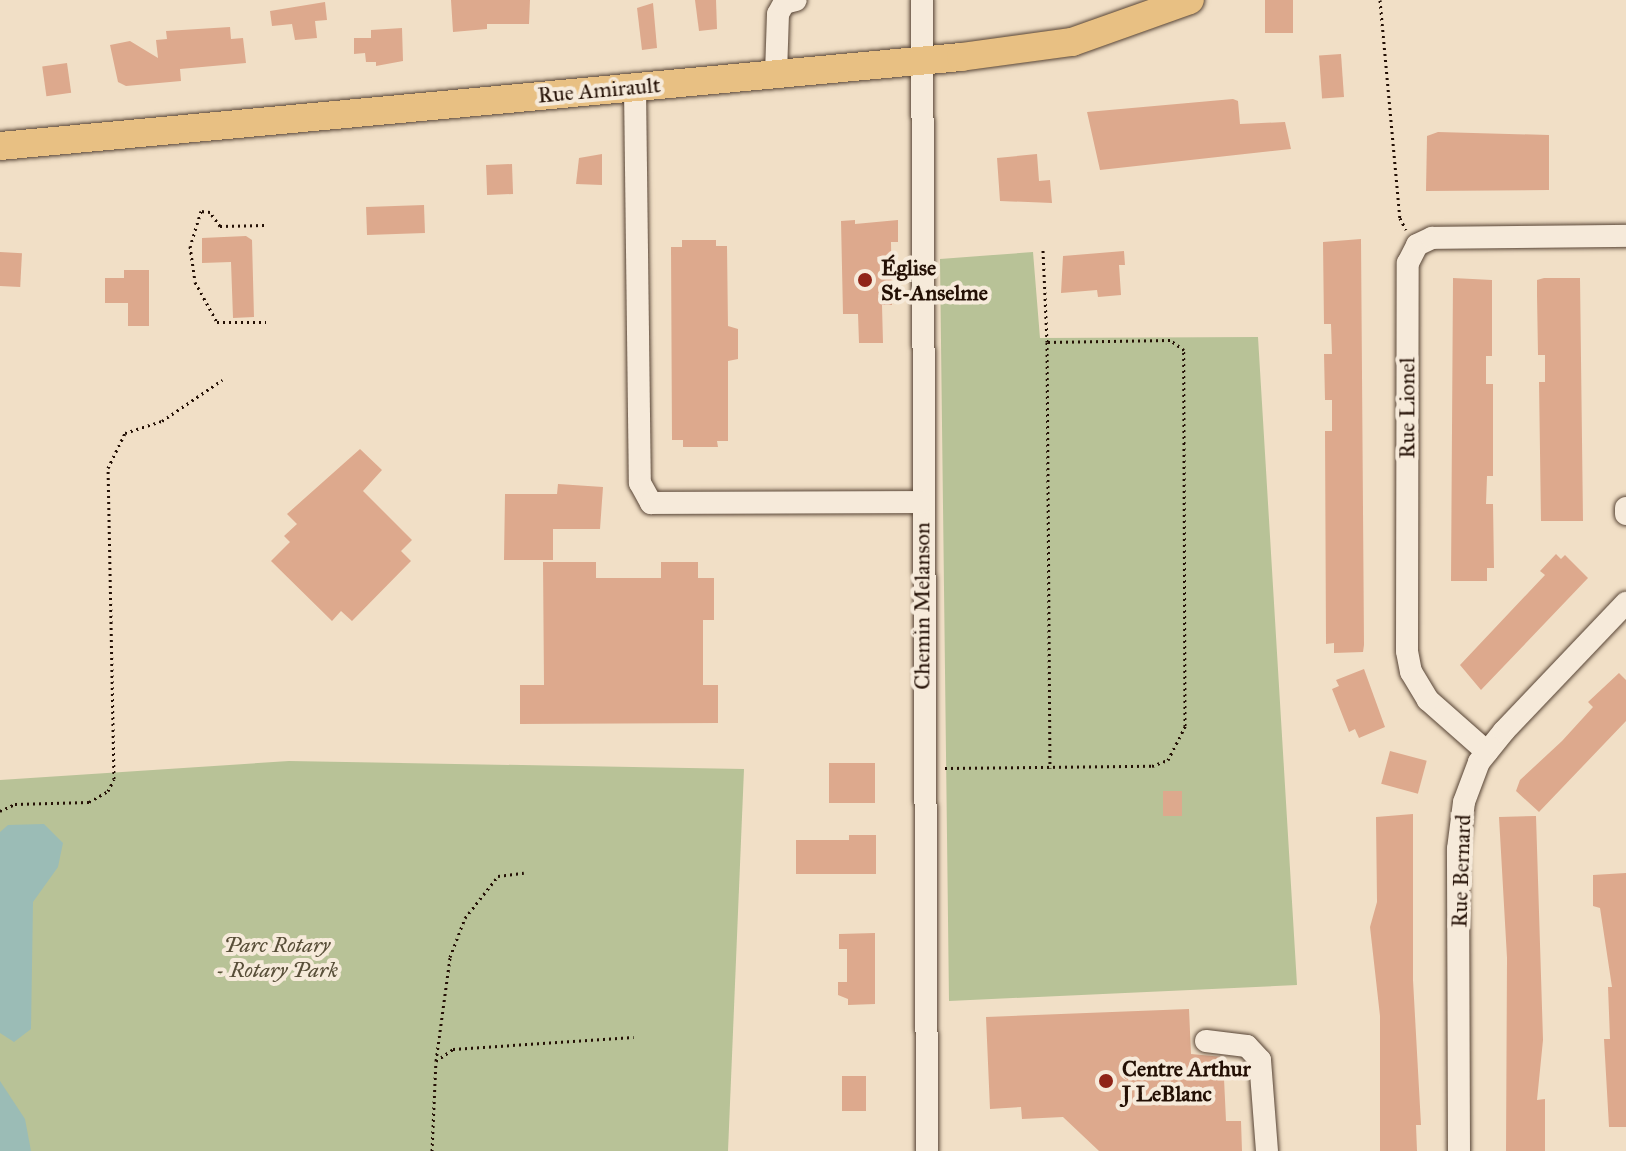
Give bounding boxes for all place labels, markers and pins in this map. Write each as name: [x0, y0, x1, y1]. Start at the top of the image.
place label: Église St-Anselme: [881, 254, 988, 306]
marker: Église St-Anselme: [856, 271, 874, 289]
place label: Centre Arthur J LeBlanc: [1122, 1055, 1251, 1106]
marker: Centre Arthur J LeBlanc: [1097, 1072, 1115, 1090]

